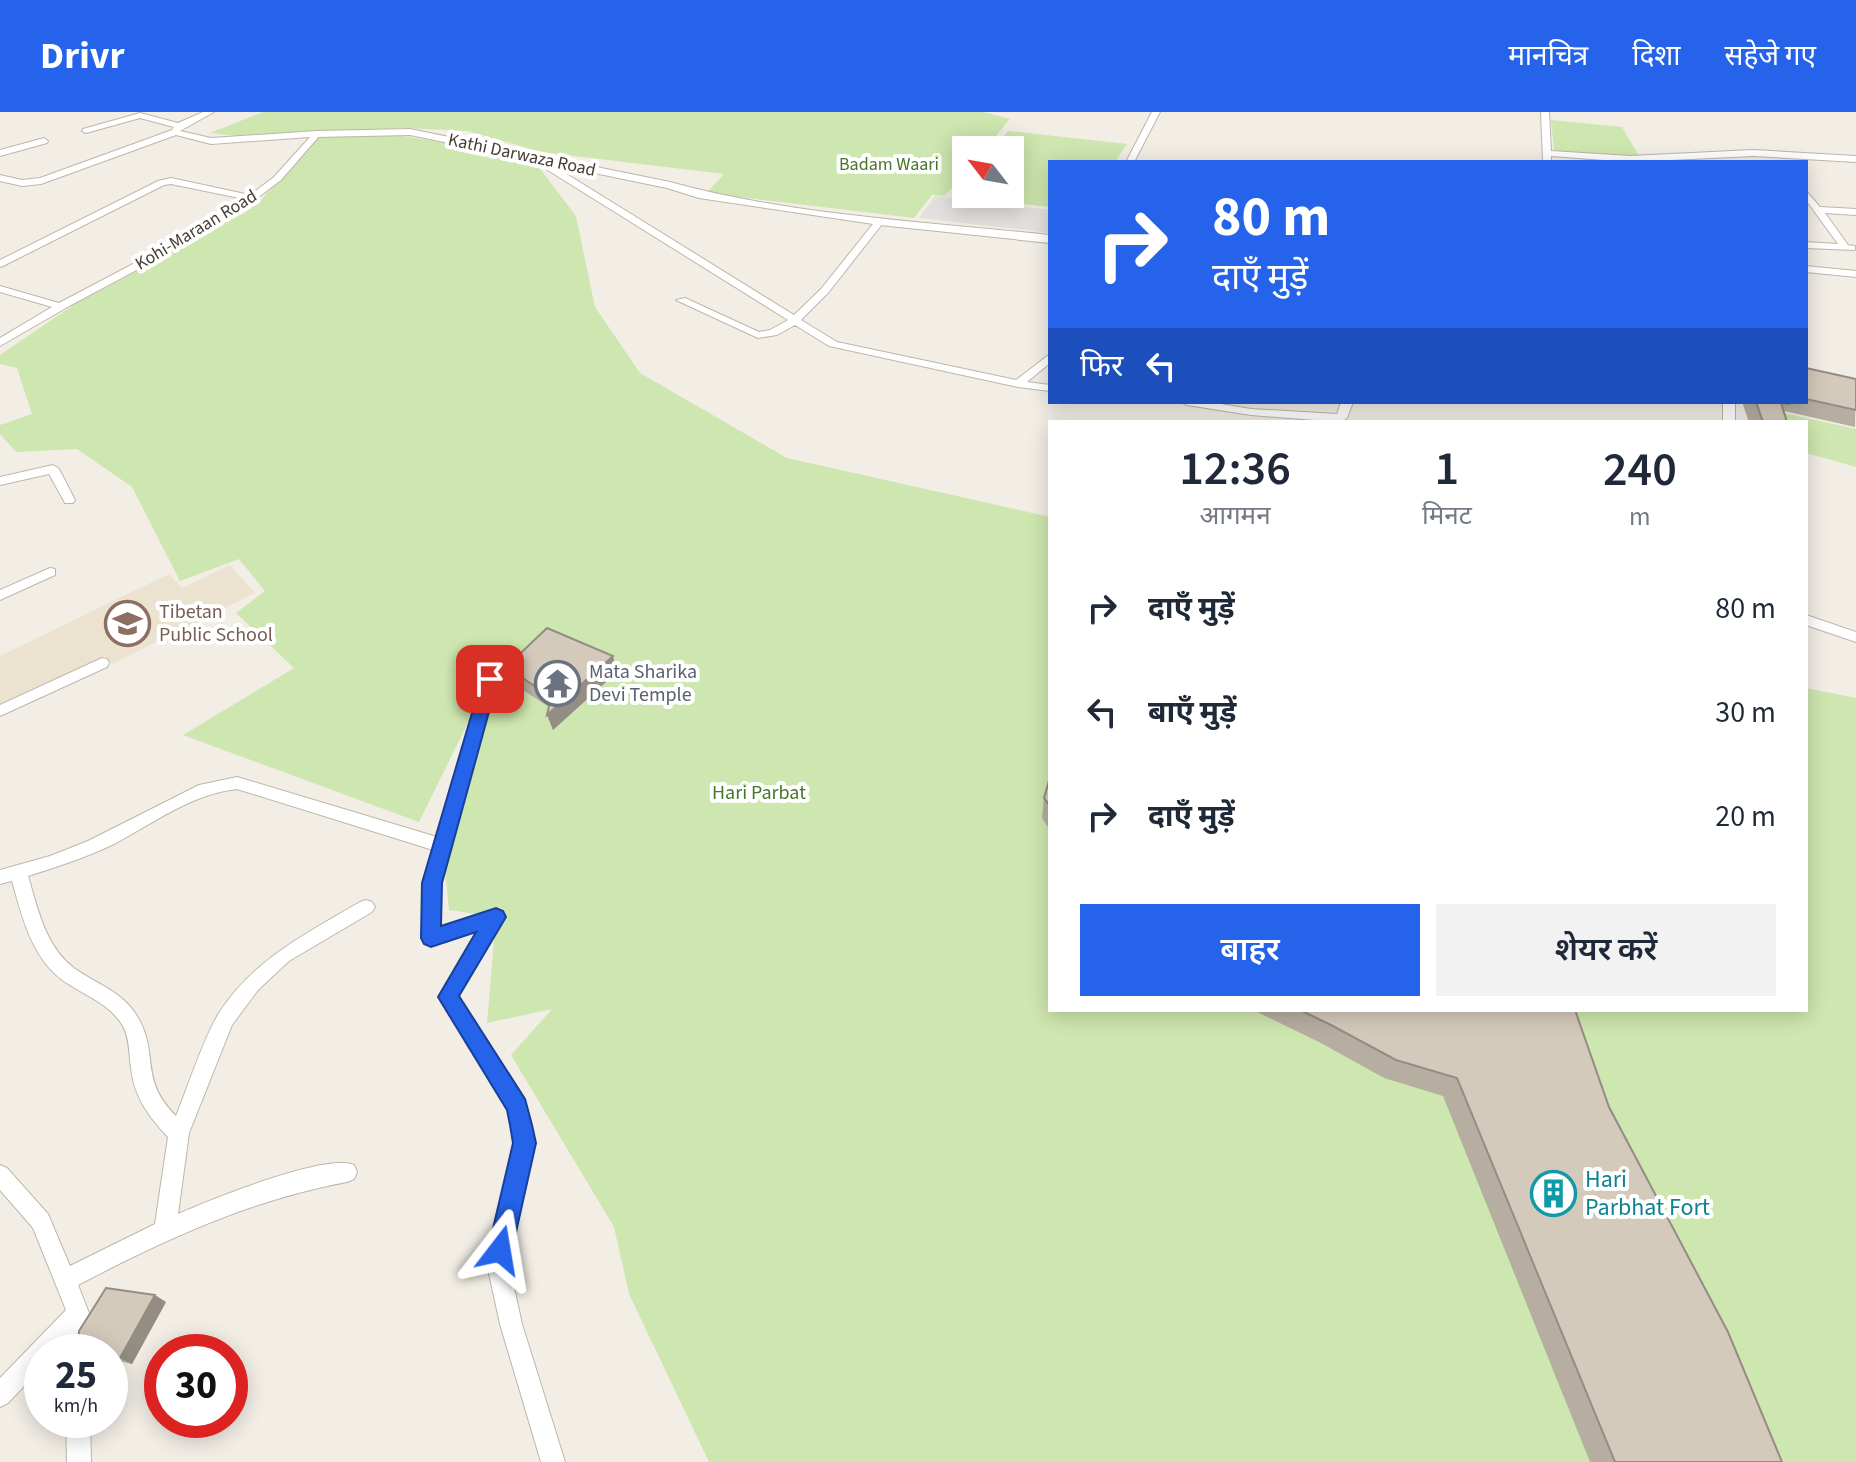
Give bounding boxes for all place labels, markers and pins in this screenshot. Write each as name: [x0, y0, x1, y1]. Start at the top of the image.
place label: Tibetan Public School: [159, 598, 273, 649]
school or university icon: Tibetan Public School: [104, 600, 152, 648]
pin: [456, 645, 524, 713]
place label: Mata Sharika Devi Temple: [589, 658, 697, 709]
temple icon: Mata Sharika Devi Temple: [534, 659, 582, 707]
place label: Hari Parbhat Fort: [1585, 1162, 1710, 1225]
building icon: Hari Parbhat Fort: [1530, 1169, 1578, 1217]

